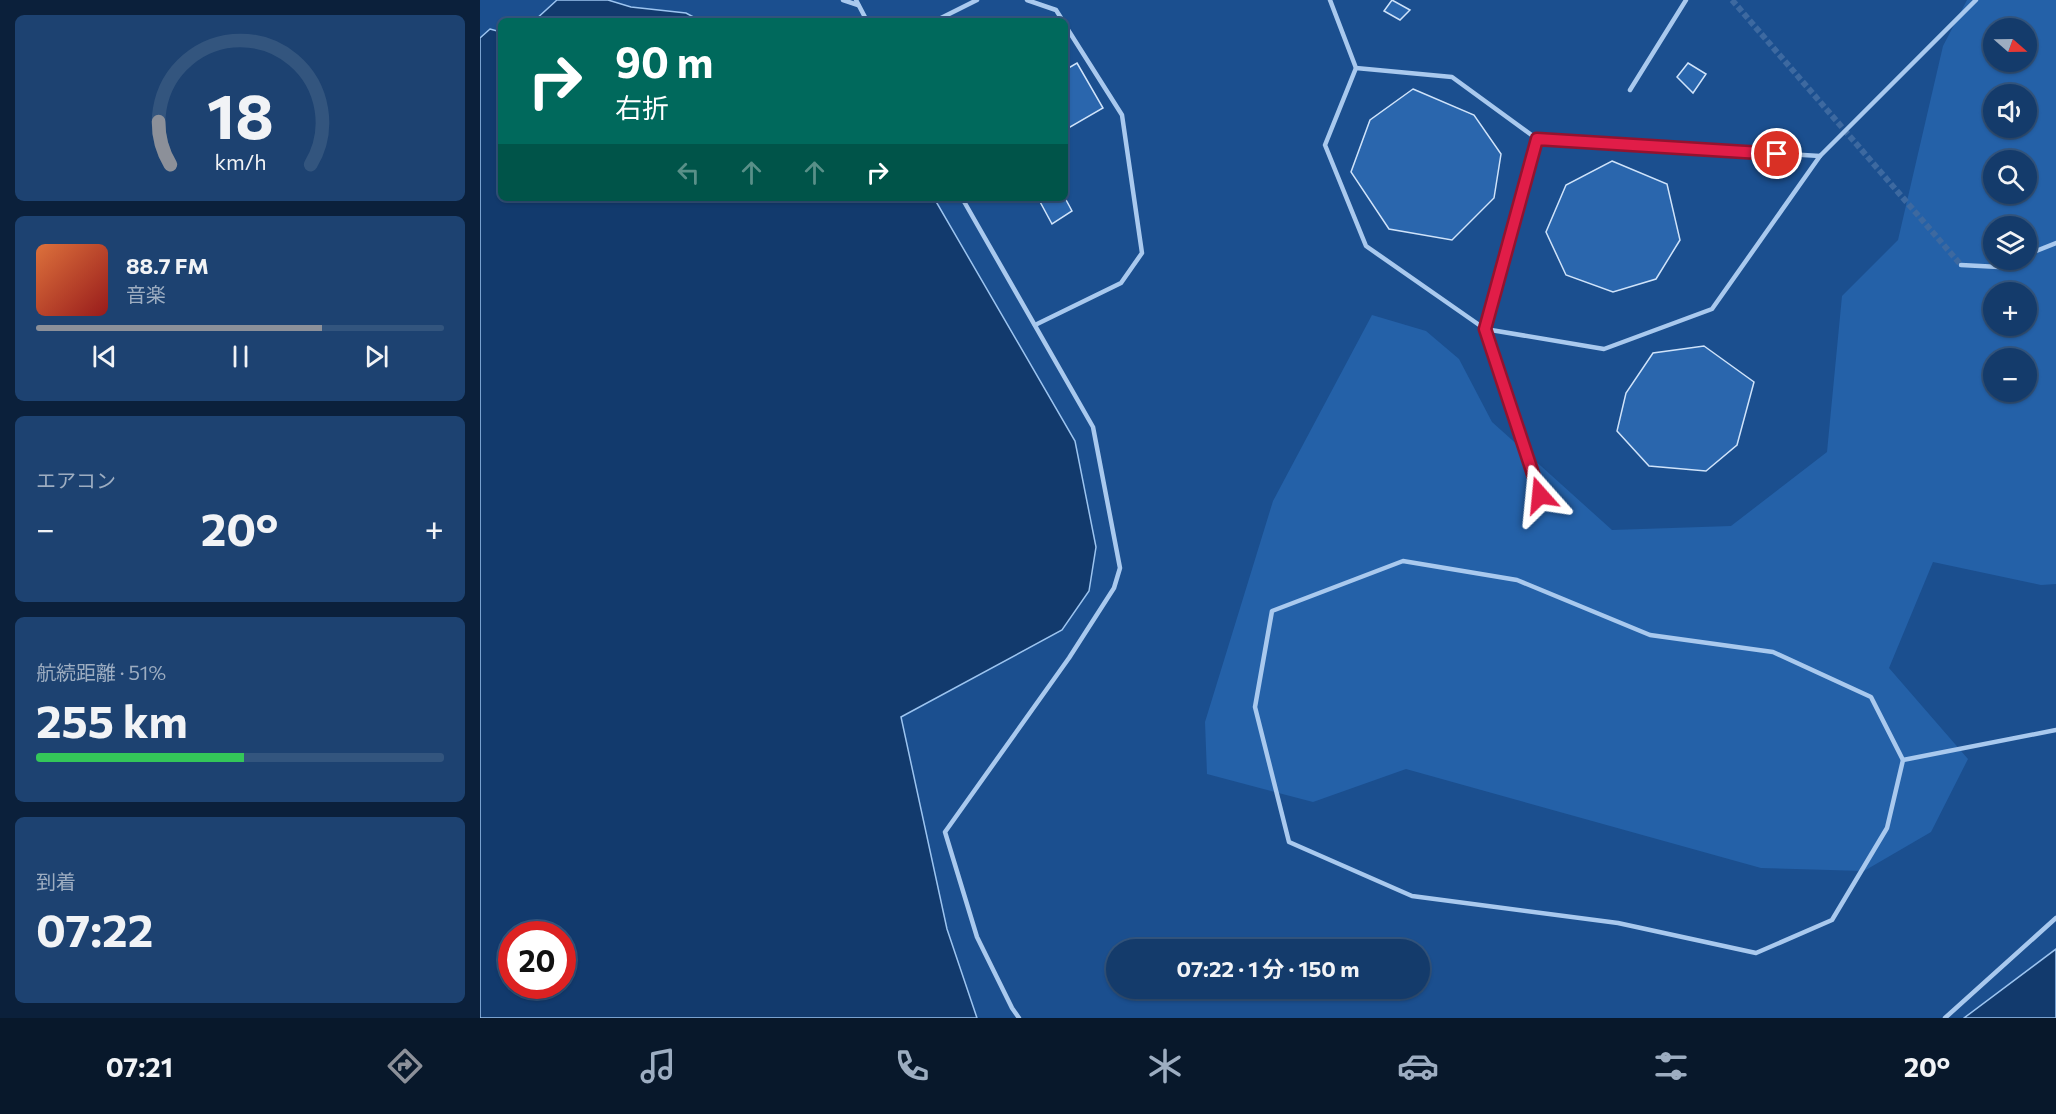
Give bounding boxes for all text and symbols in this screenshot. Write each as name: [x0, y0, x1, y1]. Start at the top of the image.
north arrow: [1983, 18, 2037, 72]
map controls: [1983, 18, 2037, 402]
text: 90 m: [615, 35, 714, 87]
icon: right: [516, 42, 594, 120]
text: 18: [207, 76, 273, 152]
button: sound: [1983, 84, 2037, 138]
text: 右折: [615, 91, 669, 124]
pin: [1751, 128, 1802, 179]
icon: arrive: [1760, 137, 1793, 170]
text: km/h: [214, 148, 266, 174]
button: search: [1983, 150, 2037, 204]
icon: left: [672, 156, 705, 189]
icon: ahead: [735, 156, 768, 189]
icon: ahead: [798, 156, 831, 189]
icon: right: [861, 156, 894, 189]
button: layers: [1983, 216, 2037, 270]
text: 88.7 FM: [126, 252, 209, 279]
text: 音楽: [126, 282, 166, 306]
button: +: [1983, 282, 2037, 336]
icon: previous: [88, 340, 121, 373]
icon: pause: [224, 340, 257, 373]
icon: next: [360, 340, 393, 373]
button: −: [1983, 348, 2037, 402]
position arrow: [1508, 463, 1572, 527]
text: エアコン: [36, 468, 116, 492]
text: 20°: [201, 500, 279, 555]
text: −: [36, 507, 55, 548]
text: +: [425, 507, 444, 548]
text: 航続距離 · 51%: [36, 660, 166, 684]
text: 255 km: [36, 692, 188, 747]
text: 到着: [36, 869, 76, 893]
text: 07:22: [36, 901, 153, 956]
speed limit sign: 20: [498, 921, 576, 999]
text: 07:22 · 1 分 · 150 m: [1177, 955, 1359, 982]
icon: directions: [384, 1045, 426, 1087]
icon: music: [637, 1045, 679, 1087]
icon: phone: [891, 1045, 933, 1087]
icon: climate: [1144, 1045, 1186, 1087]
icon: car: [1397, 1045, 1439, 1087]
icon: filters: [1650, 1045, 1692, 1087]
text: 07:21: [106, 1050, 173, 1083]
text: 20°: [1904, 1050, 1950, 1083]

